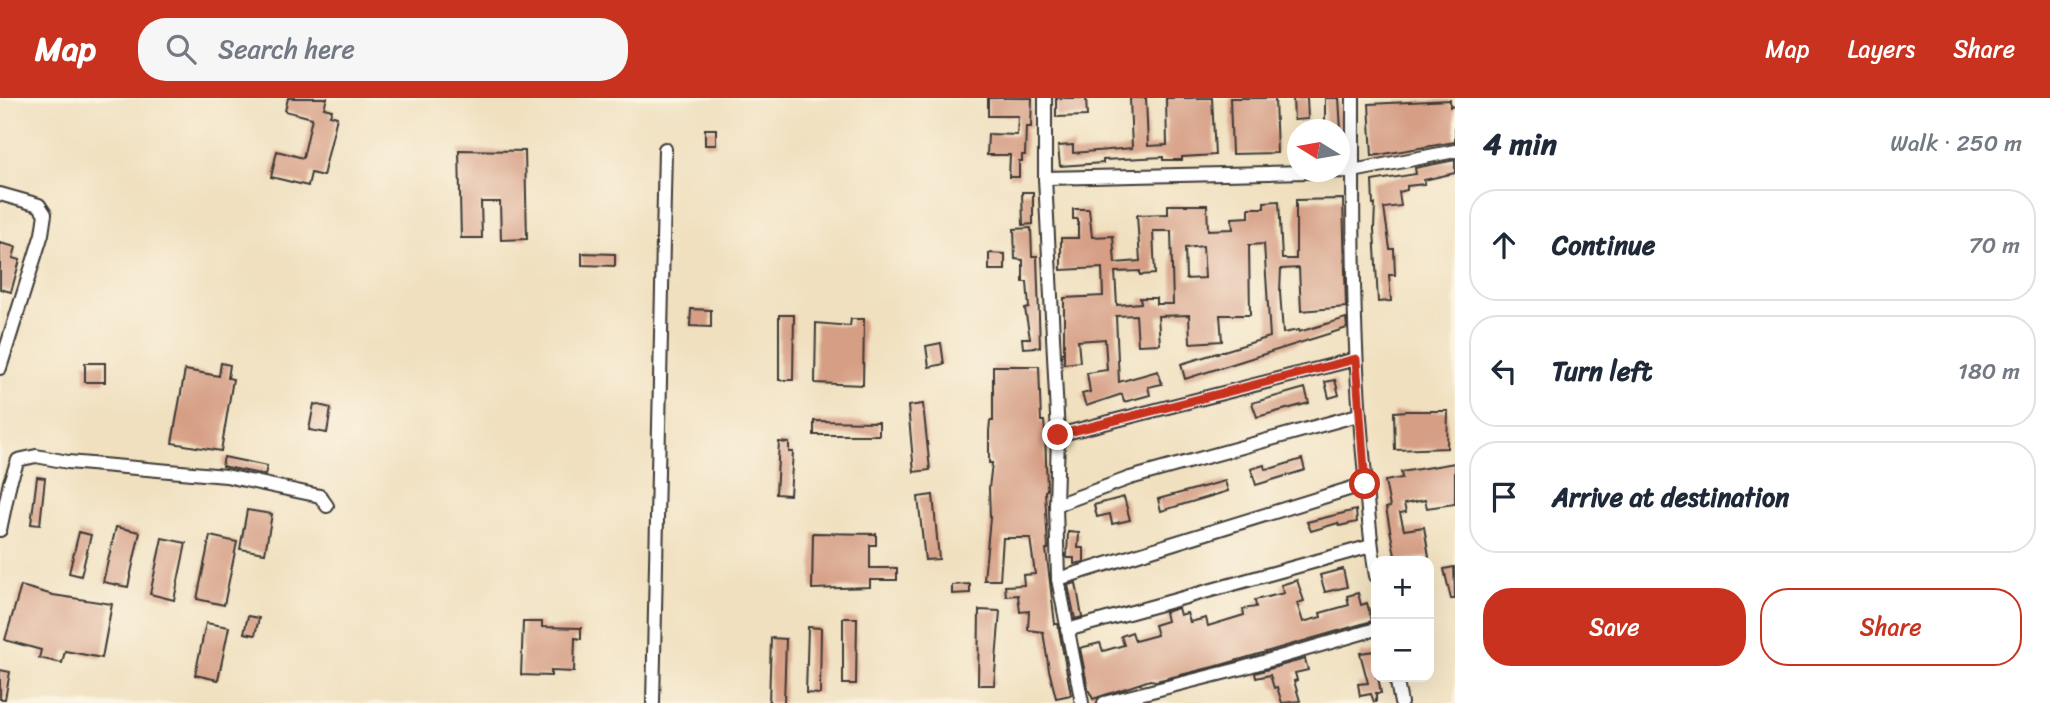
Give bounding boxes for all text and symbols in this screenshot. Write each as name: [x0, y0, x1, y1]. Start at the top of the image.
search box: [138, 18, 628, 81]
text: Map: [35, 20, 96, 78]
text: Search here: [218, 26, 355, 72]
text: Map: [1765, 28, 1810, 70]
text: Layers: [1848, 28, 1915, 70]
text: Share: [1953, 28, 2015, 70]
icon: search: [162, 30, 200, 68]
text: 4 min: [1483, 117, 1557, 171]
north arrow: [1287, 119, 1350, 182]
text: Walk · 250 m: [1890, 123, 2022, 164]
text: Continue: [1552, 222, 1655, 268]
text: 70 m: [1969, 225, 2020, 266]
icon: ahead: [1485, 226, 1523, 264]
text: Turn left: [1552, 348, 1652, 394]
text: 180 m: [1958, 351, 2020, 392]
icon: left: [1485, 352, 1523, 390]
route end: [1042, 419, 1073, 450]
route start: [1349, 468, 1380, 499]
text: Arrive at destination: [1552, 474, 1789, 520]
icon: arrive: [1485, 478, 1523, 516]
map controls: [1371, 556, 1434, 682]
button: +: [1371, 556, 1434, 619]
button: Save: [1483, 588, 1746, 666]
button: Share: [1760, 588, 2022, 666]
button: −: [1371, 619, 1434, 682]

